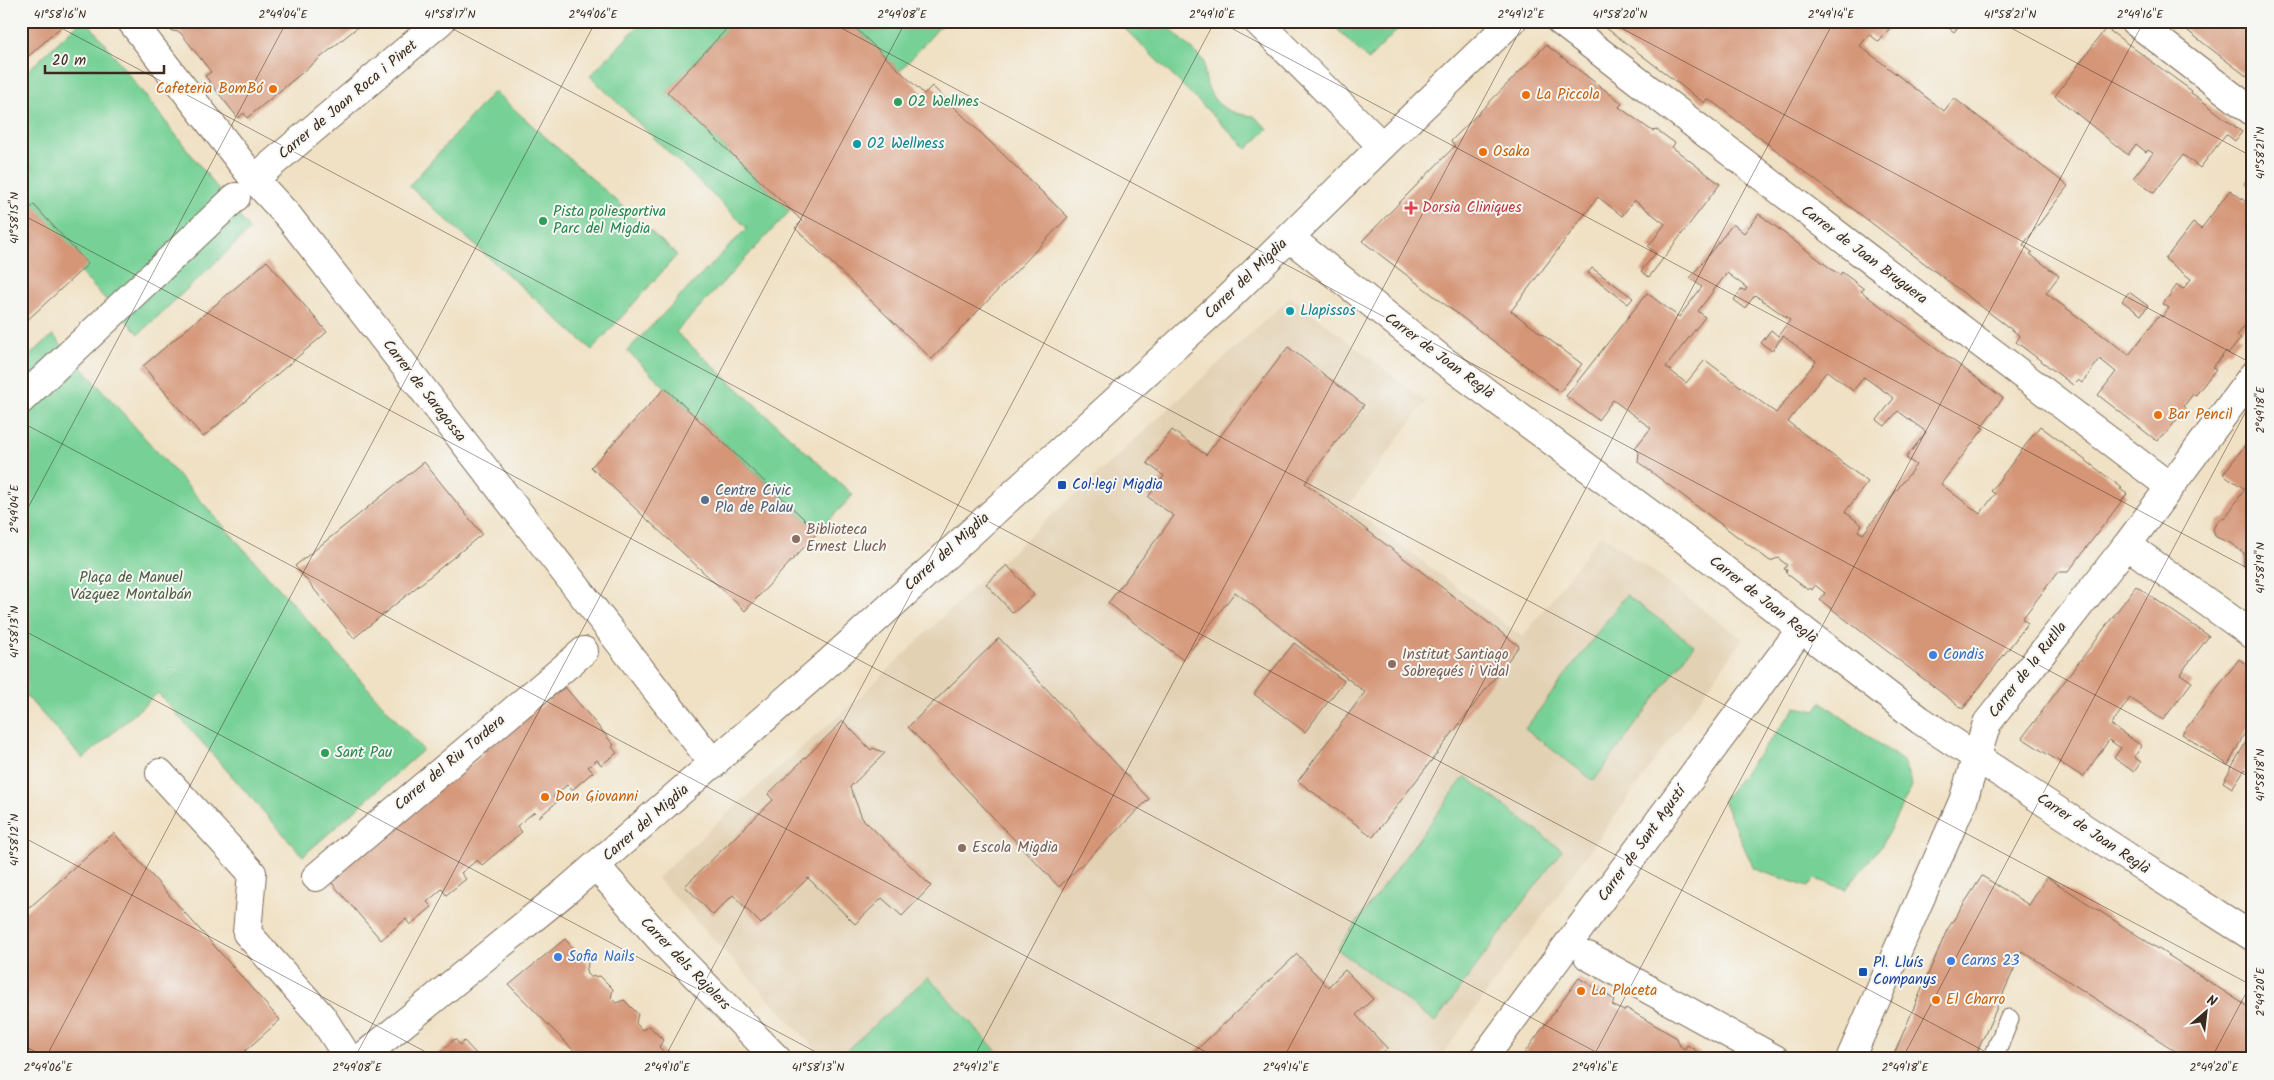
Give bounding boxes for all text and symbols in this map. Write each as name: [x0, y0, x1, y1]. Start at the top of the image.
text: 41°58'16"N: [34, 5, 86, 24]
text: 2°49'04"E: [259, 5, 308, 24]
text: 41°58'17"N: [424, 5, 476, 24]
text: 2°49'06"E: [569, 5, 618, 24]
text: 2°49'08"E: [877, 5, 928, 24]
text: 2°49'10"E: [1189, 5, 1236, 24]
text: 2°49'12"E: [1498, 5, 1545, 24]
text: 41°58'20"N: [1593, 5, 1647, 24]
text: 2°49'14"E: [1808, 5, 1855, 24]
text: 41°58'21"N: [1984, 5, 2036, 24]
text: 2°49'16"E: [2117, 5, 2164, 24]
street label: Carrer de Joan Roca i Pinet: [273, 34, 423, 166]
scale bar: [45, 42, 164, 74]
text: 20 m: [52, 49, 86, 73]
place label: Cafeteria BomBó: [156, 77, 264, 101]
marker: Cafeteria BomBó: [267, 83, 279, 95]
place label: La Piccola: [1536, 83, 1600, 107]
marker: La Piccola: [1520, 89, 1532, 101]
place label: O2 Wellnes: [908, 90, 980, 114]
marker: O2 Wellnes: [892, 96, 904, 108]
text: 41°58'21"N: [2251, 127, 2270, 179]
place label: O2 Wellness: [867, 132, 945, 156]
marker: O2 Wellness: [851, 138, 863, 150]
place label: Osaka: [1493, 140, 1530, 164]
marker: Osaka: [1477, 146, 1489, 158]
text: 41°58'15"N: [5, 192, 24, 244]
place label: Dorsia Cliniques: [1422, 196, 1522, 220]
street label: Carrer de Joan Bruguera: [1795, 199, 1933, 311]
place label: Pista poliesportiva Parc del Migdia: [553, 200, 666, 241]
marker: Dorsia Cliniques: [1404, 201, 1418, 215]
marker: Pista poliesportiva Parc del Migdia: [537, 215, 549, 227]
street label: Carrer del Migdia: [1199, 233, 1293, 325]
place label: Llapissos: [1300, 299, 1356, 323]
marker: Llapissos: [1284, 305, 1296, 317]
street label: Carrer de Joan Reglà: [1379, 307, 1499, 405]
street label: Carrer de Saragossa: [376, 334, 472, 448]
text: 2°49'18"E: [2251, 385, 2270, 434]
place label: Bar Pencil: [2168, 403, 2233, 427]
marker: Bar Pencil: [2152, 409, 2164, 421]
place label: Col·legi Migdia: [1072, 473, 1163, 497]
place label: Centre Civic Pla de Palau: [715, 479, 793, 520]
marker: Col·legi Migdia: [1056, 479, 1068, 491]
text: 2°49'04"E: [5, 484, 24, 533]
marker: Centre Civic Pla de Palau: [699, 494, 711, 506]
street label: Carrer del Migdia: [899, 507, 995, 597]
place label: Biblioteca Ernest Lluch: [806, 518, 887, 559]
marker: Biblioteca Ernest Lluch: [790, 533, 802, 545]
text: 41°58'19"N: [2251, 542, 2270, 594]
street label: Carrer de Joan Reglà: [1704, 550, 1822, 650]
park label: Plaça de Manuel Vázquez Montalbán: [70, 566, 192, 607]
text: 41°58'13"N: [5, 606, 24, 658]
street label: Carrer de la Rutlla: [1983, 617, 2073, 723]
place label: Institut Santiago Sobrequés i Vidal: [1402, 643, 1509, 684]
place label: Condis: [1943, 643, 1985, 667]
marker: Condis: [1927, 649, 1939, 661]
marker: Institut Santiago Sobrequés i Vidal: [1386, 658, 1398, 670]
street label: Carrer del Riu Tordera: [389, 709, 511, 817]
place label: Sant Pau: [335, 741, 392, 765]
marker: Sant Pau: [319, 747, 331, 759]
text: 41°58'18"N: [2251, 749, 2270, 801]
street label: Carrer del Migdia: [597, 778, 695, 868]
street label: Carrer de Sant Agustí: [1592, 779, 1694, 907]
place label: Don Giovanni: [555, 785, 639, 809]
street label: Carrer de Joan Reglà: [2031, 787, 2155, 881]
marker: Don Giovanni: [539, 791, 551, 803]
text: 41°58'12"N: [5, 814, 24, 866]
place label: Escola Migdia: [972, 836, 1058, 860]
marker: Escola Migdia: [956, 842, 968, 854]
street label: Carrer dels Rajolers: [634, 912, 736, 1017]
place label: Sofia Nails: [568, 945, 635, 969]
place label: Carns 23: [1961, 949, 2020, 973]
marker: Sofia Nails: [552, 951, 564, 963]
place label: Pl. Lluís Companys: [1873, 951, 1937, 992]
marker: Carns 23: [1945, 955, 1957, 967]
marker: Pl. Lluís Companys: [1857, 966, 1869, 978]
text: 2°49'20"E: [2251, 966, 2270, 1017]
place label: La Placeta: [1591, 979, 1657, 1003]
marker: La Placeta: [1575, 985, 1587, 997]
place label: El Charro: [1946, 988, 2005, 1012]
north arrow: [2182, 988, 2232, 1038]
text: N: [2203, 990, 2221, 1013]
marker: El Charro: [1930, 994, 1942, 1006]
text: 2°49'06"E: [24, 1058, 73, 1077]
text: 2°49'08"E: [332, 1058, 383, 1077]
text: 2°49'10"E: [644, 1058, 691, 1077]
text: 41°58'13"N: [792, 1058, 844, 1077]
text: 2°49'12"E: [953, 1058, 1000, 1077]
text: 2°49'14"E: [1263, 1058, 1310, 1077]
text: 2°49'16"E: [1572, 1058, 1619, 1077]
text: 2°49'18"E: [1881, 1058, 1930, 1077]
text: 2°49'20"E: [2189, 1058, 2240, 1077]

